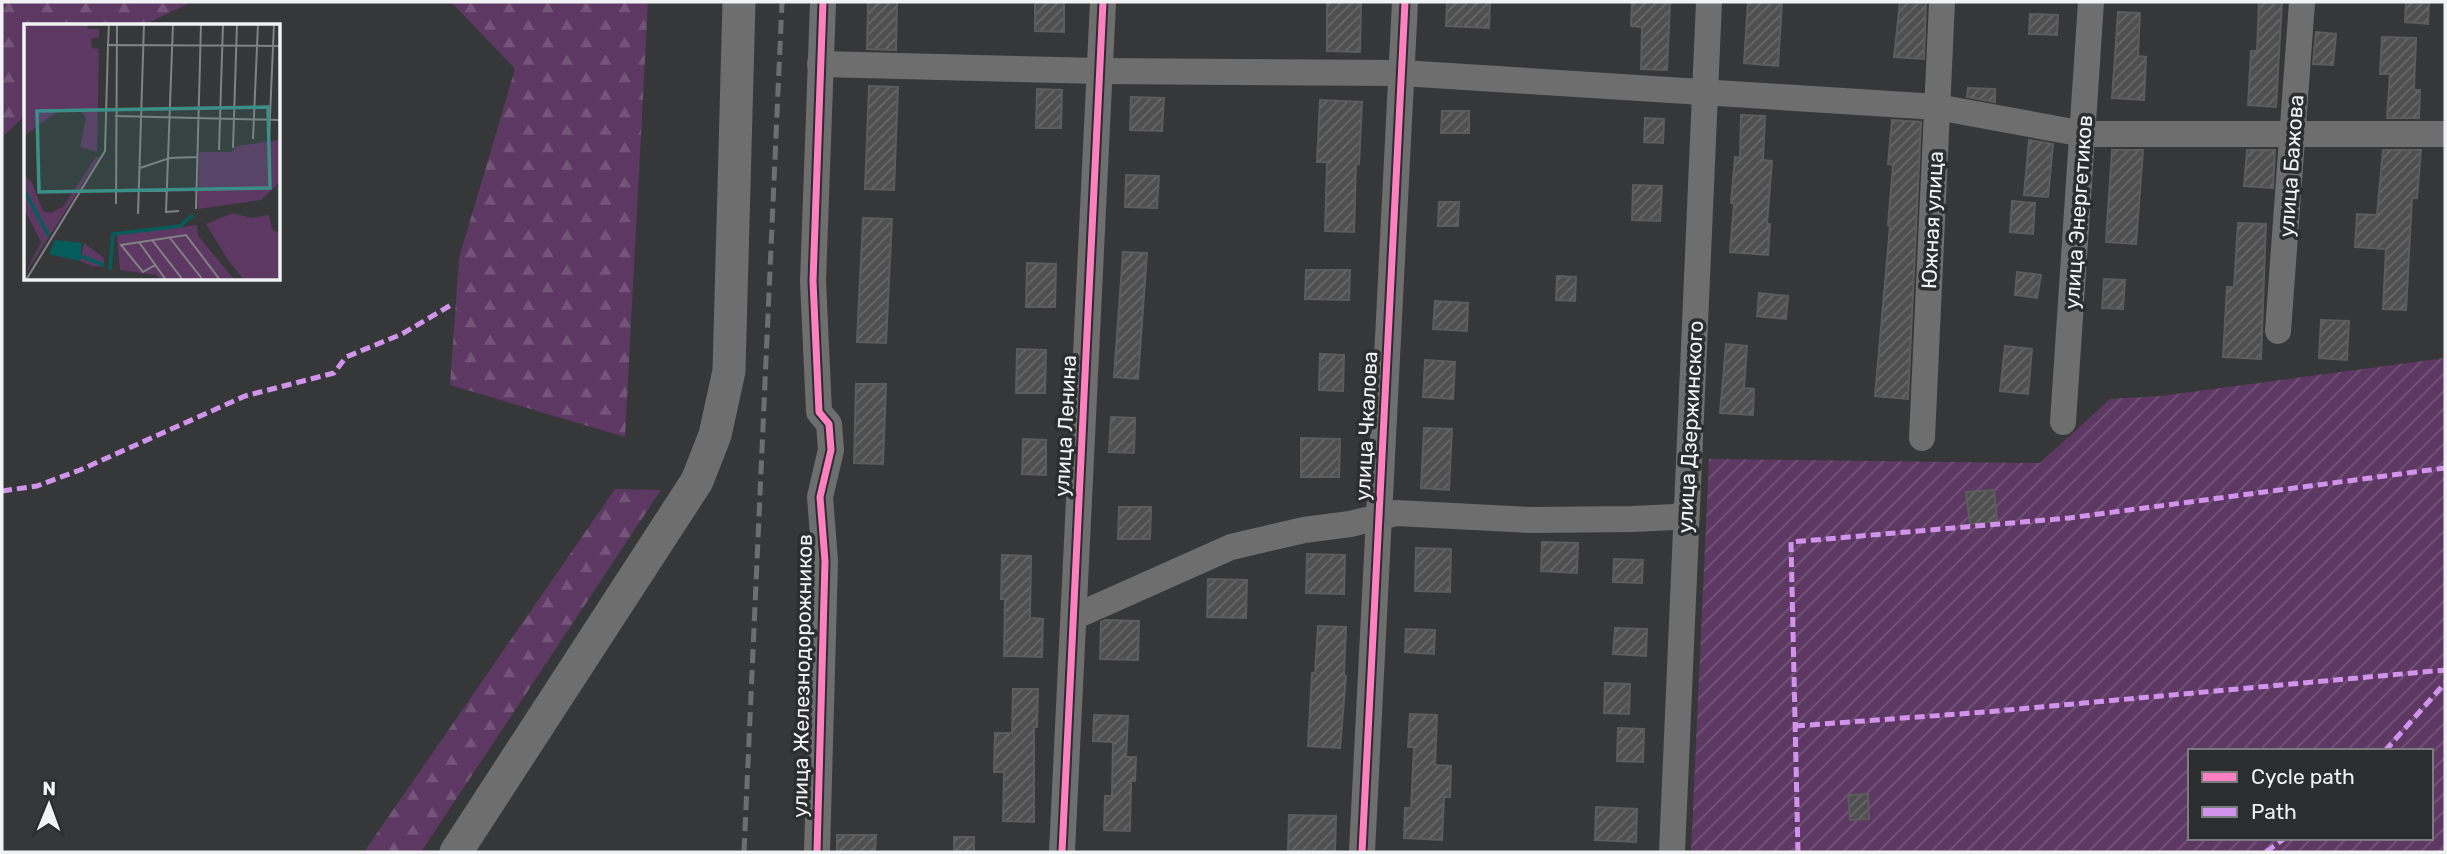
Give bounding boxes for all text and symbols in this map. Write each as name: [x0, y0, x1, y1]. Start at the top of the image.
inset map: [24, 24, 280, 280]
street label: улица Бажова: [2274, 94, 2308, 238]
street label: улица Энергетиков: [2059, 114, 2097, 310]
street label: Южная улица: [1916, 150, 1948, 290]
street label: улица Дзержинского: [1672, 320, 1708, 534]
street label: улица Чкалова: [1350, 351, 1382, 501]
street label: улица Ленина: [1049, 354, 1081, 498]
street label: улица Железнодорожников: [787, 534, 817, 818]
legend: [2188, 749, 2433, 840]
text: Cycle path: [2251, 764, 2355, 789]
north arrow: [14, 770, 84, 840]
text: N: [42, 777, 56, 800]
text: Path: [2251, 799, 2297, 824]

